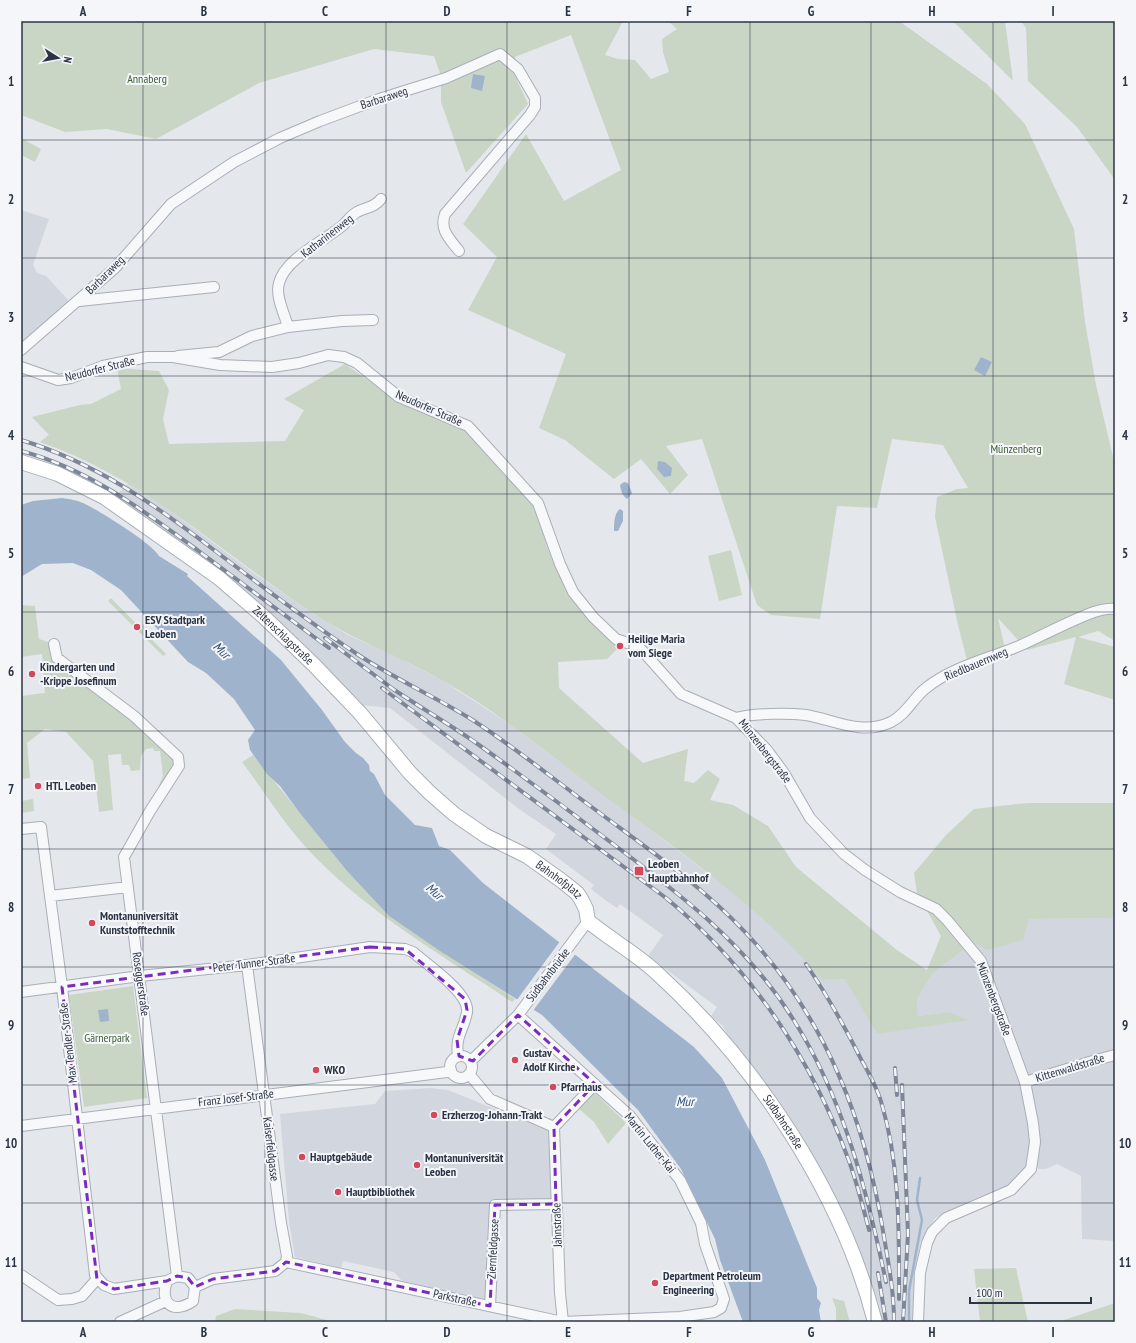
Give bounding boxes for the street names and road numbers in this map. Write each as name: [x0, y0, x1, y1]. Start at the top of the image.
street label: Barbaraweg: [358, 83, 409, 112]
street label: Katharinenweg: [298, 211, 356, 261]
street label: Barbaraweg: [82, 252, 127, 297]
street label: Neudorfer Straße: [63, 353, 136, 384]
street label: Neudorfer Straße: [394, 386, 465, 429]
street label: Zeltenschlagstraße: [250, 602, 317, 668]
street label: Riedlbauernweg: [942, 644, 1010, 684]
street label: Münzenbergstraße: [736, 716, 795, 786]
street label: Bahnhofplatz: [533, 857, 587, 901]
street label: Südbahnbrücke: [522, 945, 573, 1005]
street label: Peter Tunner-Straße: [212, 950, 296, 975]
street label: Roseggerstraße: [130, 951, 153, 1017]
street label: Münzenbergstraße: [974, 960, 1015, 1038]
street label: Max Tendler-Straße: [55, 1002, 80, 1084]
street label: Kittenwaldstraße: [1034, 1050, 1106, 1085]
street label: Franz Josef-Straße: [197, 1085, 275, 1110]
street label: Südbahnstraße: [760, 1091, 807, 1152]
street label: Martin Luther-Kai: [622, 1110, 679, 1176]
street label: Kaiserfeldgasse: [260, 1116, 283, 1182]
street label: Jahnstraße: [548, 1202, 565, 1249]
street label: Ziernfeldgasse: [483, 1218, 502, 1280]
street label: Parkstraße: [432, 1286, 478, 1309]

